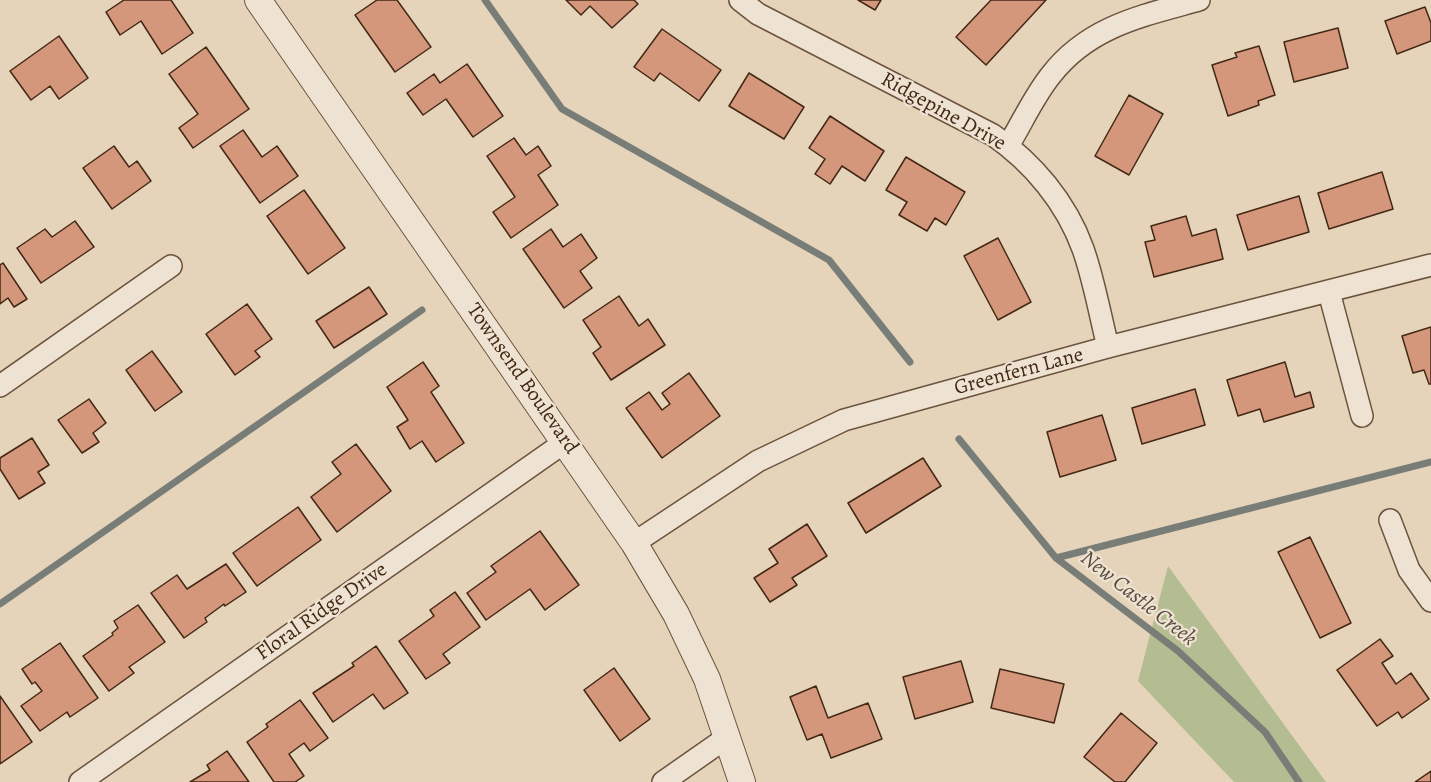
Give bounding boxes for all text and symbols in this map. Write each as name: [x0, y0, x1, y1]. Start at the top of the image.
street label: Ridgepine Drive: [876, 67, 1010, 157]
street label: Townsend Boulevard: [461, 299, 583, 459]
street label: Greenfern Lane: [952, 343, 1086, 401]
water label: New Castle Creek: [1075, 545, 1201, 653]
street label: Floral Ridge Drive: [252, 557, 392, 667]

